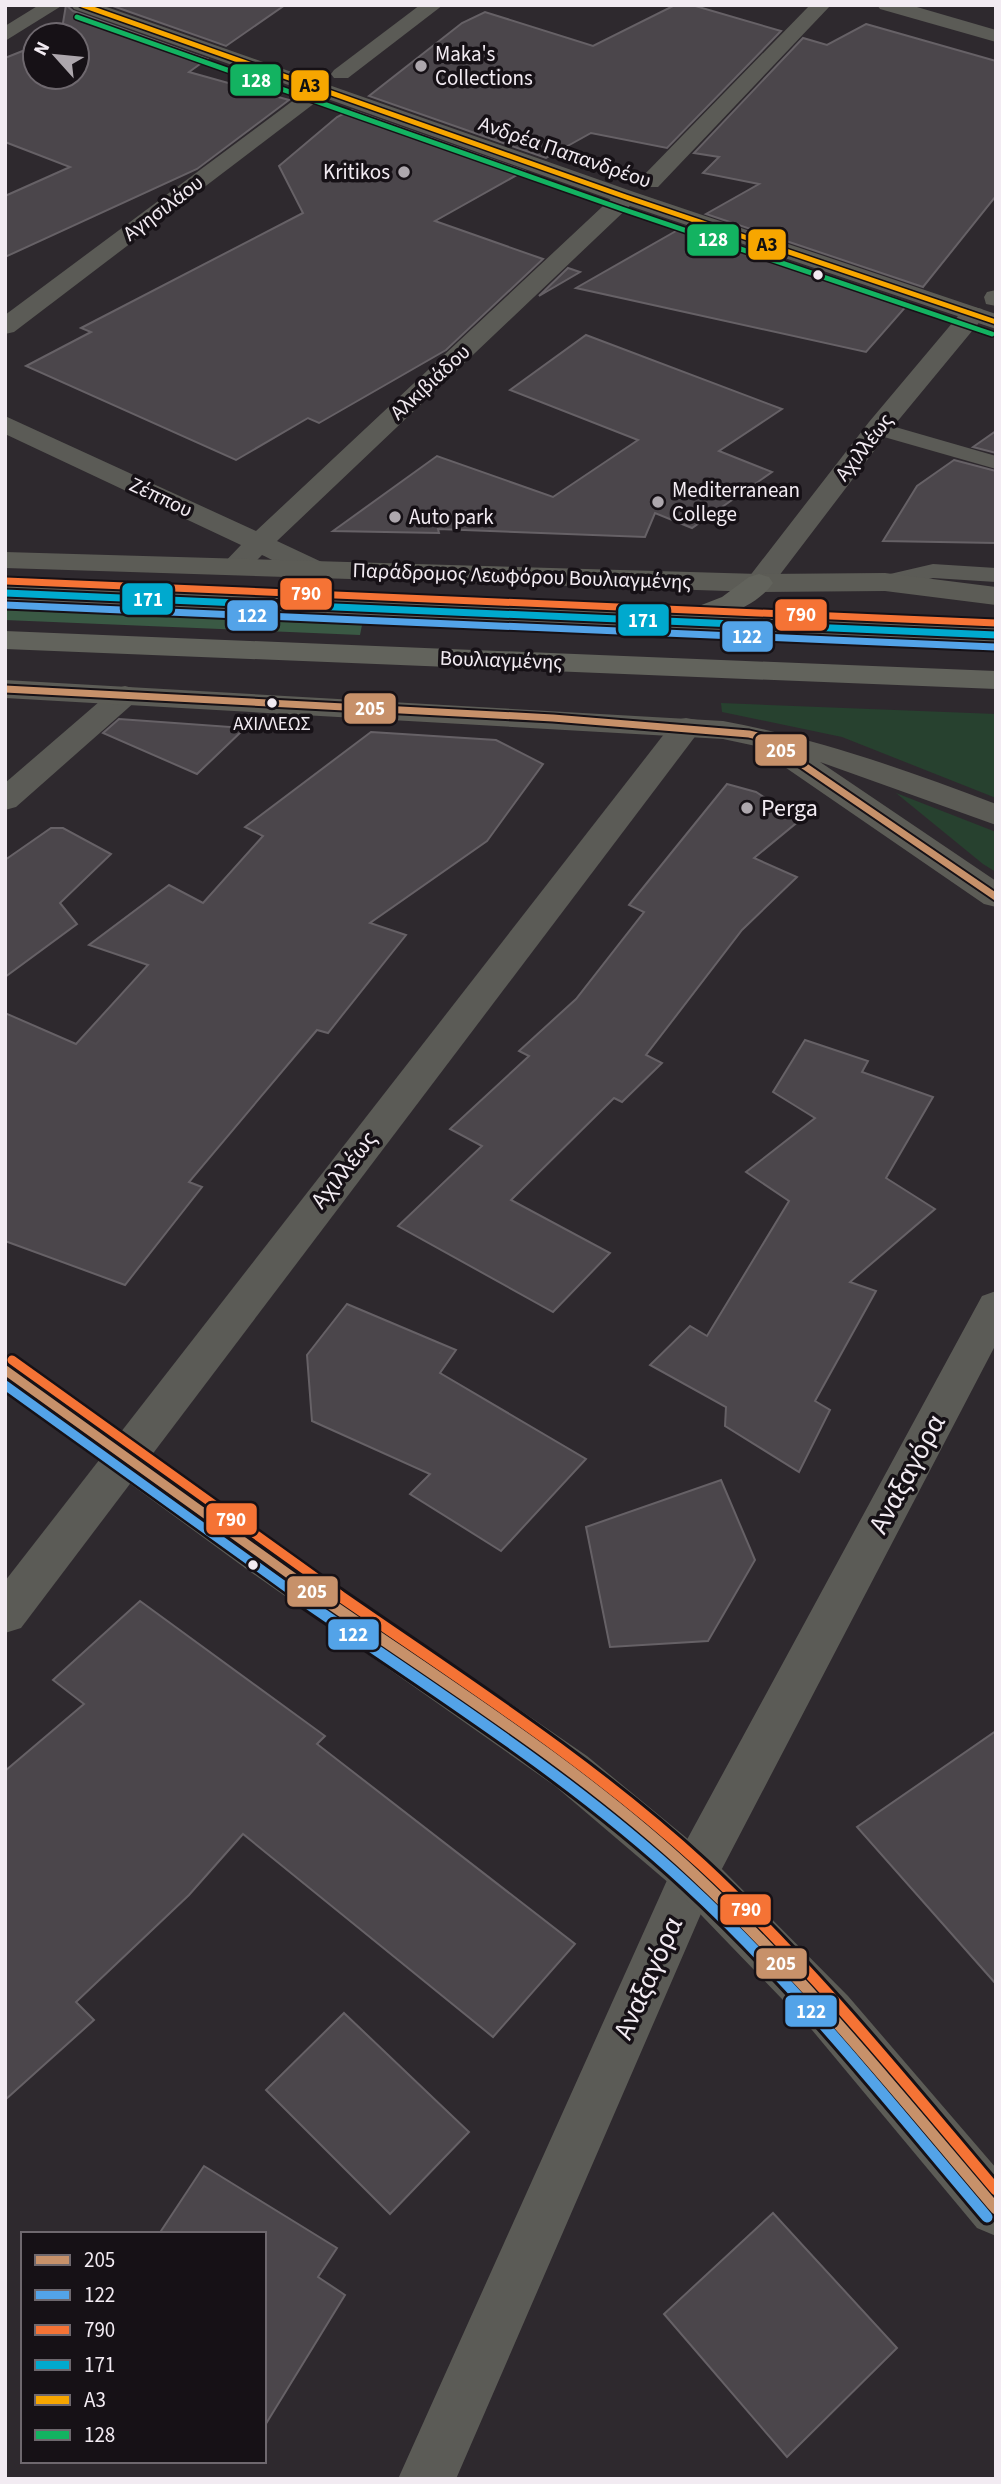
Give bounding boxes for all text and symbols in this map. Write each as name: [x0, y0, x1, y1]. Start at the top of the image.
north arrow: [21, 21, 91, 91]
text: N: [27, 37, 57, 61]
place label: Maka's Collections: [435, 39, 533, 93]
marker: Maka's Collections: [413, 58, 429, 74]
line badge: 128: [229, 63, 282, 97]
text: 128: [241, 68, 271, 95]
line badge: Α3: [290, 69, 330, 102]
text: Α3: [299, 73, 320, 100]
street label: Ανδρέα Παπανδρέου: [475, 108, 655, 196]
place label: Kritikos: [323, 157, 390, 187]
marker: Kritikos: [396, 164, 412, 180]
street label: Αγησιλάου: [117, 168, 209, 248]
line badge: 128: [686, 223, 740, 257]
text: 128: [698, 227, 728, 254]
line badge: Α3: [747, 228, 787, 261]
text: Α3: [756, 232, 777, 259]
unlabelled marker: [811, 268, 825, 282]
street label: Αλκιβιάδου: [383, 337, 477, 427]
street label: Αχιλλέως: [828, 407, 900, 487]
street label: Ζέππου: [124, 469, 198, 525]
place label: Mediterranean College: [672, 475, 800, 529]
marker: Mediterranean College: [650, 494, 666, 510]
place label: Auto park: [409, 502, 494, 532]
marker: Auto park: [387, 509, 403, 525]
street label: Παράδρομος Λεωφόρου Βουλιαγμένης: [352, 555, 692, 597]
line badge: 790: [279, 577, 333, 611]
text: 790: [291, 581, 321, 608]
line badge: 171: [121, 582, 174, 616]
text: 171: [133, 587, 163, 614]
line badge: 790: [774, 598, 828, 632]
line badge: 122: [226, 599, 279, 632]
text: 790: [786, 602, 816, 629]
text: 122: [237, 603, 267, 630]
line badge: 171: [617, 603, 670, 637]
text: 171: [628, 608, 658, 635]
line badge: 122: [721, 620, 774, 653]
text: 122: [732, 624, 762, 651]
street label: Βουλιαγμένης: [439, 643, 563, 677]
line badge: 205: [343, 692, 397, 725]
marker: ΑΧΙΛΛΕΩΣ: [265, 696, 279, 710]
text: 205: [355, 696, 385, 723]
place label: ΑΧΙΛΛΕΩΣ: [233, 711, 311, 738]
line badge: 205: [754, 733, 808, 767]
text: 205: [766, 738, 796, 765]
place label: Perga: [761, 791, 818, 826]
marker: Perga: [739, 800, 755, 816]
street label: Αχιλλέως: [302, 1124, 386, 1216]
street label: Αναξαγόρα: [859, 1407, 955, 1541]
line badge: 790: [205, 1502, 258, 1536]
text: 790: [216, 1507, 246, 1534]
unlabelled marker: [246, 1558, 260, 1572]
line badge: 205: [286, 1575, 339, 1608]
text: 205: [297, 1579, 327, 1606]
line badge: 122: [327, 1618, 380, 1651]
text: 122: [338, 1622, 368, 1649]
line badge: 790: [719, 1893, 772, 1926]
text: 790: [731, 1897, 761, 1924]
street label: Αναξαγόρα: [603, 1910, 693, 2046]
line badge: 205: [755, 1947, 808, 1980]
text: 205: [766, 1951, 796, 1978]
line badge: 122: [784, 1994, 838, 2028]
text: 122: [796, 1999, 826, 2026]
legend: [21, 2232, 266, 2463]
text: 205: [84, 2245, 115, 2275]
text: 122: [84, 2280, 115, 2310]
text: 790: [84, 2315, 115, 2345]
text: 171: [84, 2350, 115, 2380]
text: Α3: [84, 2385, 106, 2415]
text: 128: [84, 2420, 115, 2450]

